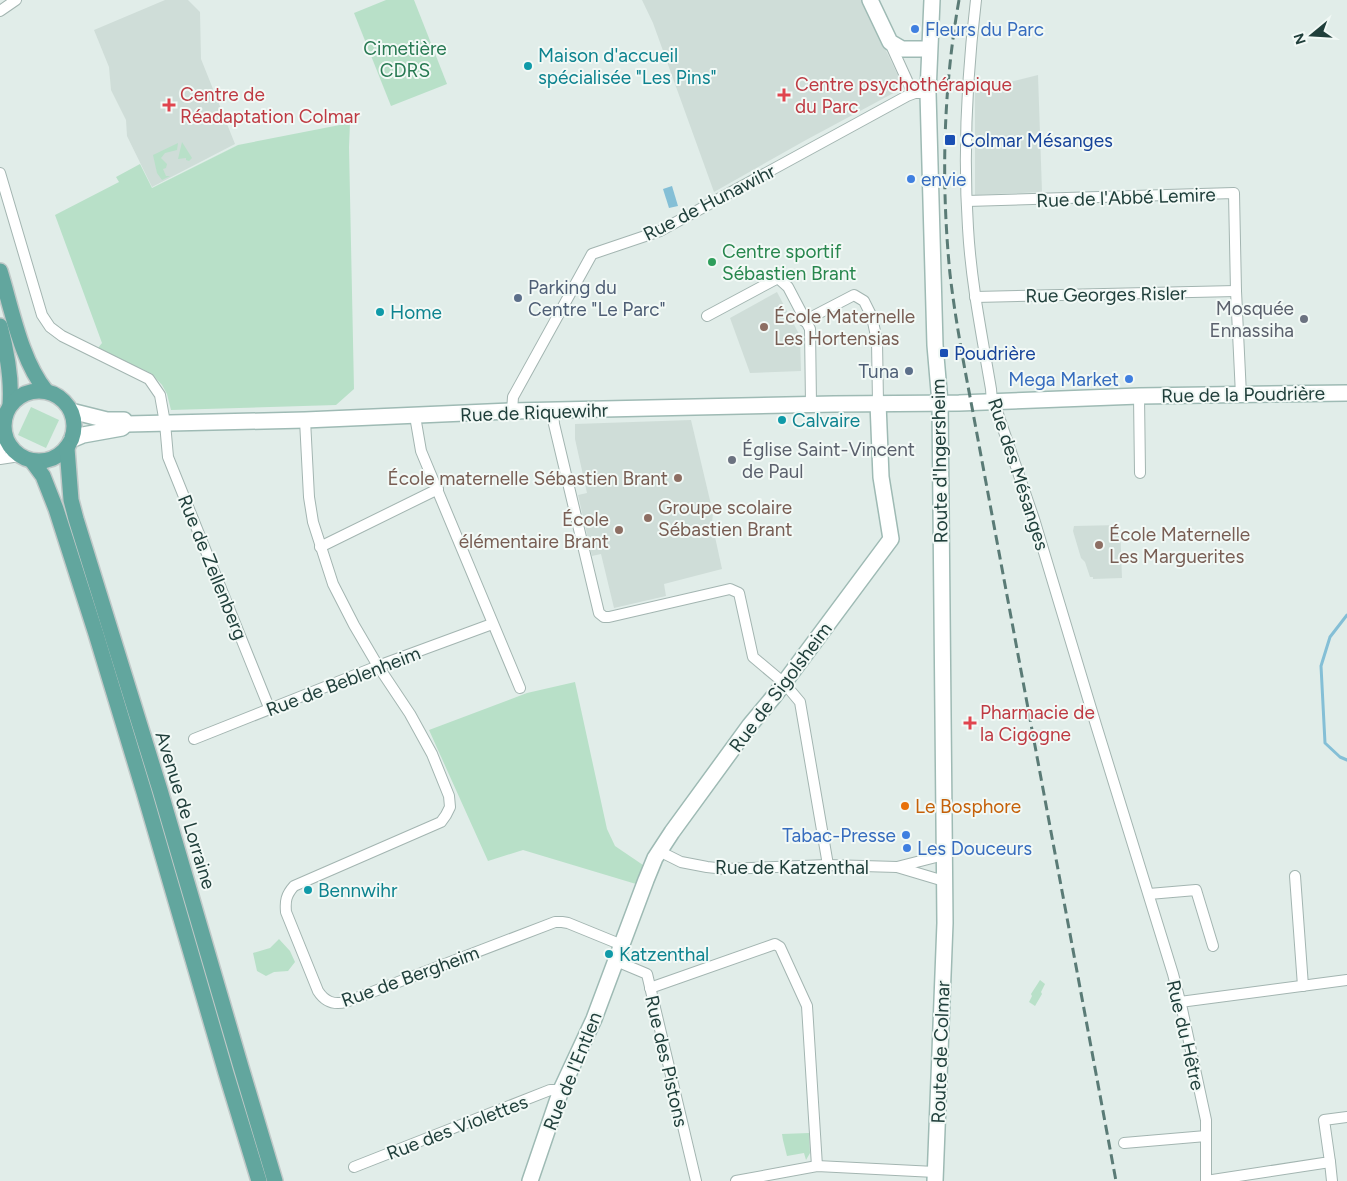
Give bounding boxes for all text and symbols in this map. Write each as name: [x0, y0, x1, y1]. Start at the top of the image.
north arrow: [1287, 10, 1337, 60]
place label: Fleurs du Parc: [925, 18, 1044, 41]
marker: Fleurs du Parc: [909, 23, 921, 35]
text: N: [1290, 31, 1310, 47]
park label: Cimetière CDRS: [363, 37, 447, 82]
place label: Maison d'accueil spécialisée "Les Pins": [538, 44, 717, 89]
marker: Maison d'accueil spécialisée "Les Pins": [522, 60, 534, 72]
place label: Centre psychothérapique du Parc: [795, 73, 1012, 118]
place label: Centre de Réadaptation Colmar: [180, 83, 361, 128]
marker: Centre psychothérapique du Parc: [777, 88, 791, 102]
marker: Centre de Réadaptation Colmar: [162, 98, 176, 112]
place label: Colmar Mésanges: [961, 129, 1113, 152]
marker: Colmar Mésanges: [943, 133, 957, 147]
street label: Rue de Hunawihr: [639, 159, 780, 246]
place label: envie: [921, 168, 967, 191]
marker: envie: [905, 173, 917, 185]
street label: Rue de l'Abbé Lemire: [1036, 183, 1216, 212]
place label: Centre sportif Sébastien Brant: [722, 240, 857, 285]
marker: Centre sportif Sébastien Brant: [706, 256, 718, 268]
place label: Parking du Centre "Le Parc": [528, 276, 666, 321]
street label: Rue Georges Risler: [1025, 282, 1187, 307]
marker: Parking du Centre "Le Parc": [512, 292, 524, 304]
place label: Mosquée Ennassiha: [1209, 297, 1294, 342]
place label: Home: [390, 301, 442, 324]
place label: École Maternelle Les Hortensias: [774, 305, 915, 350]
marker: Home: [374, 306, 386, 318]
marker: Mosquée Ennassiha: [1298, 313, 1310, 325]
marker: École Maternelle Les Hortensias: [758, 321, 770, 333]
place label: Poudrière: [954, 342, 1036, 365]
marker: Poudrière: [938, 347, 950, 359]
place label: Tuna: [859, 360, 899, 383]
marker: Tuna: [903, 365, 915, 377]
place label: Mega Market: [1008, 368, 1119, 391]
marker: Mega Market: [1123, 373, 1135, 385]
street label: Route d'Ingersheim: [927, 378, 952, 544]
street label: Rue de la Poudrière: [1161, 382, 1325, 407]
street label: Rue des Mésanges: [983, 395, 1054, 553]
street label: Rue de Riquewihr: [460, 398, 609, 427]
place label: Calvaire: [792, 409, 860, 432]
marker: Calvaire: [776, 414, 788, 426]
place label: Église Saint-Vincent de Paul: [742, 438, 915, 483]
marker: Église Saint-Vincent de Paul: [726, 454, 738, 466]
place label: École maternelle Sébastien Brant: [388, 467, 668, 490]
marker: École maternelle Sébastien Brant: [672, 472, 684, 484]
street label: Rue de Zellenberg: [173, 491, 252, 643]
place label: Groupe scolaire Sébastien Brant: [658, 496, 793, 541]
place label: École élémentaire Brant: [459, 508, 609, 553]
marker: Groupe scolaire Sébastien Brant: [642, 512, 654, 524]
place label: École Maternelle Les Marguerites: [1109, 523, 1250, 568]
marker: École élémentaire Brant: [613, 524, 625, 536]
marker: École Maternelle Les Marguerites: [1093, 539, 1105, 551]
street label: Rue de Sigolsheim: [724, 618, 837, 757]
street label: Rue de Beblenheim: [263, 641, 424, 722]
place label: Pharmacie de la Cigogne: [980, 701, 1095, 746]
marker: Pharmacie de la Cigogne: [964, 717, 976, 729]
street label: Avenue de Lorraine: [151, 728, 220, 892]
place label: Le Bosphore: [915, 795, 1021, 818]
marker: Le Bosphore: [899, 800, 911, 812]
place label: Tabac-Presse: [782, 824, 896, 847]
marker: Tabac-Presse: [900, 829, 912, 841]
place label: Les Douceurs: [917, 837, 1032, 860]
marker: Les Douceurs: [901, 842, 913, 854]
street label: Rue de Katzenthal: [715, 856, 869, 879]
place label: Bennwihr: [318, 879, 398, 902]
marker: Bennwihr: [302, 884, 314, 896]
street label: Rue de Bergheim: [338, 941, 482, 1012]
place label: Katzenthal: [619, 943, 709, 966]
marker: Katzenthal: [603, 948, 615, 960]
street label: Rue du Hêtre: [1162, 978, 1209, 1093]
street label: Route de Colmar: [927, 980, 955, 1124]
street label: Rue des Pistons: [640, 993, 693, 1129]
street label: Rue de l'Entlen: [538, 1008, 607, 1134]
street label: Rue des Violettes: [383, 1090, 531, 1165]

